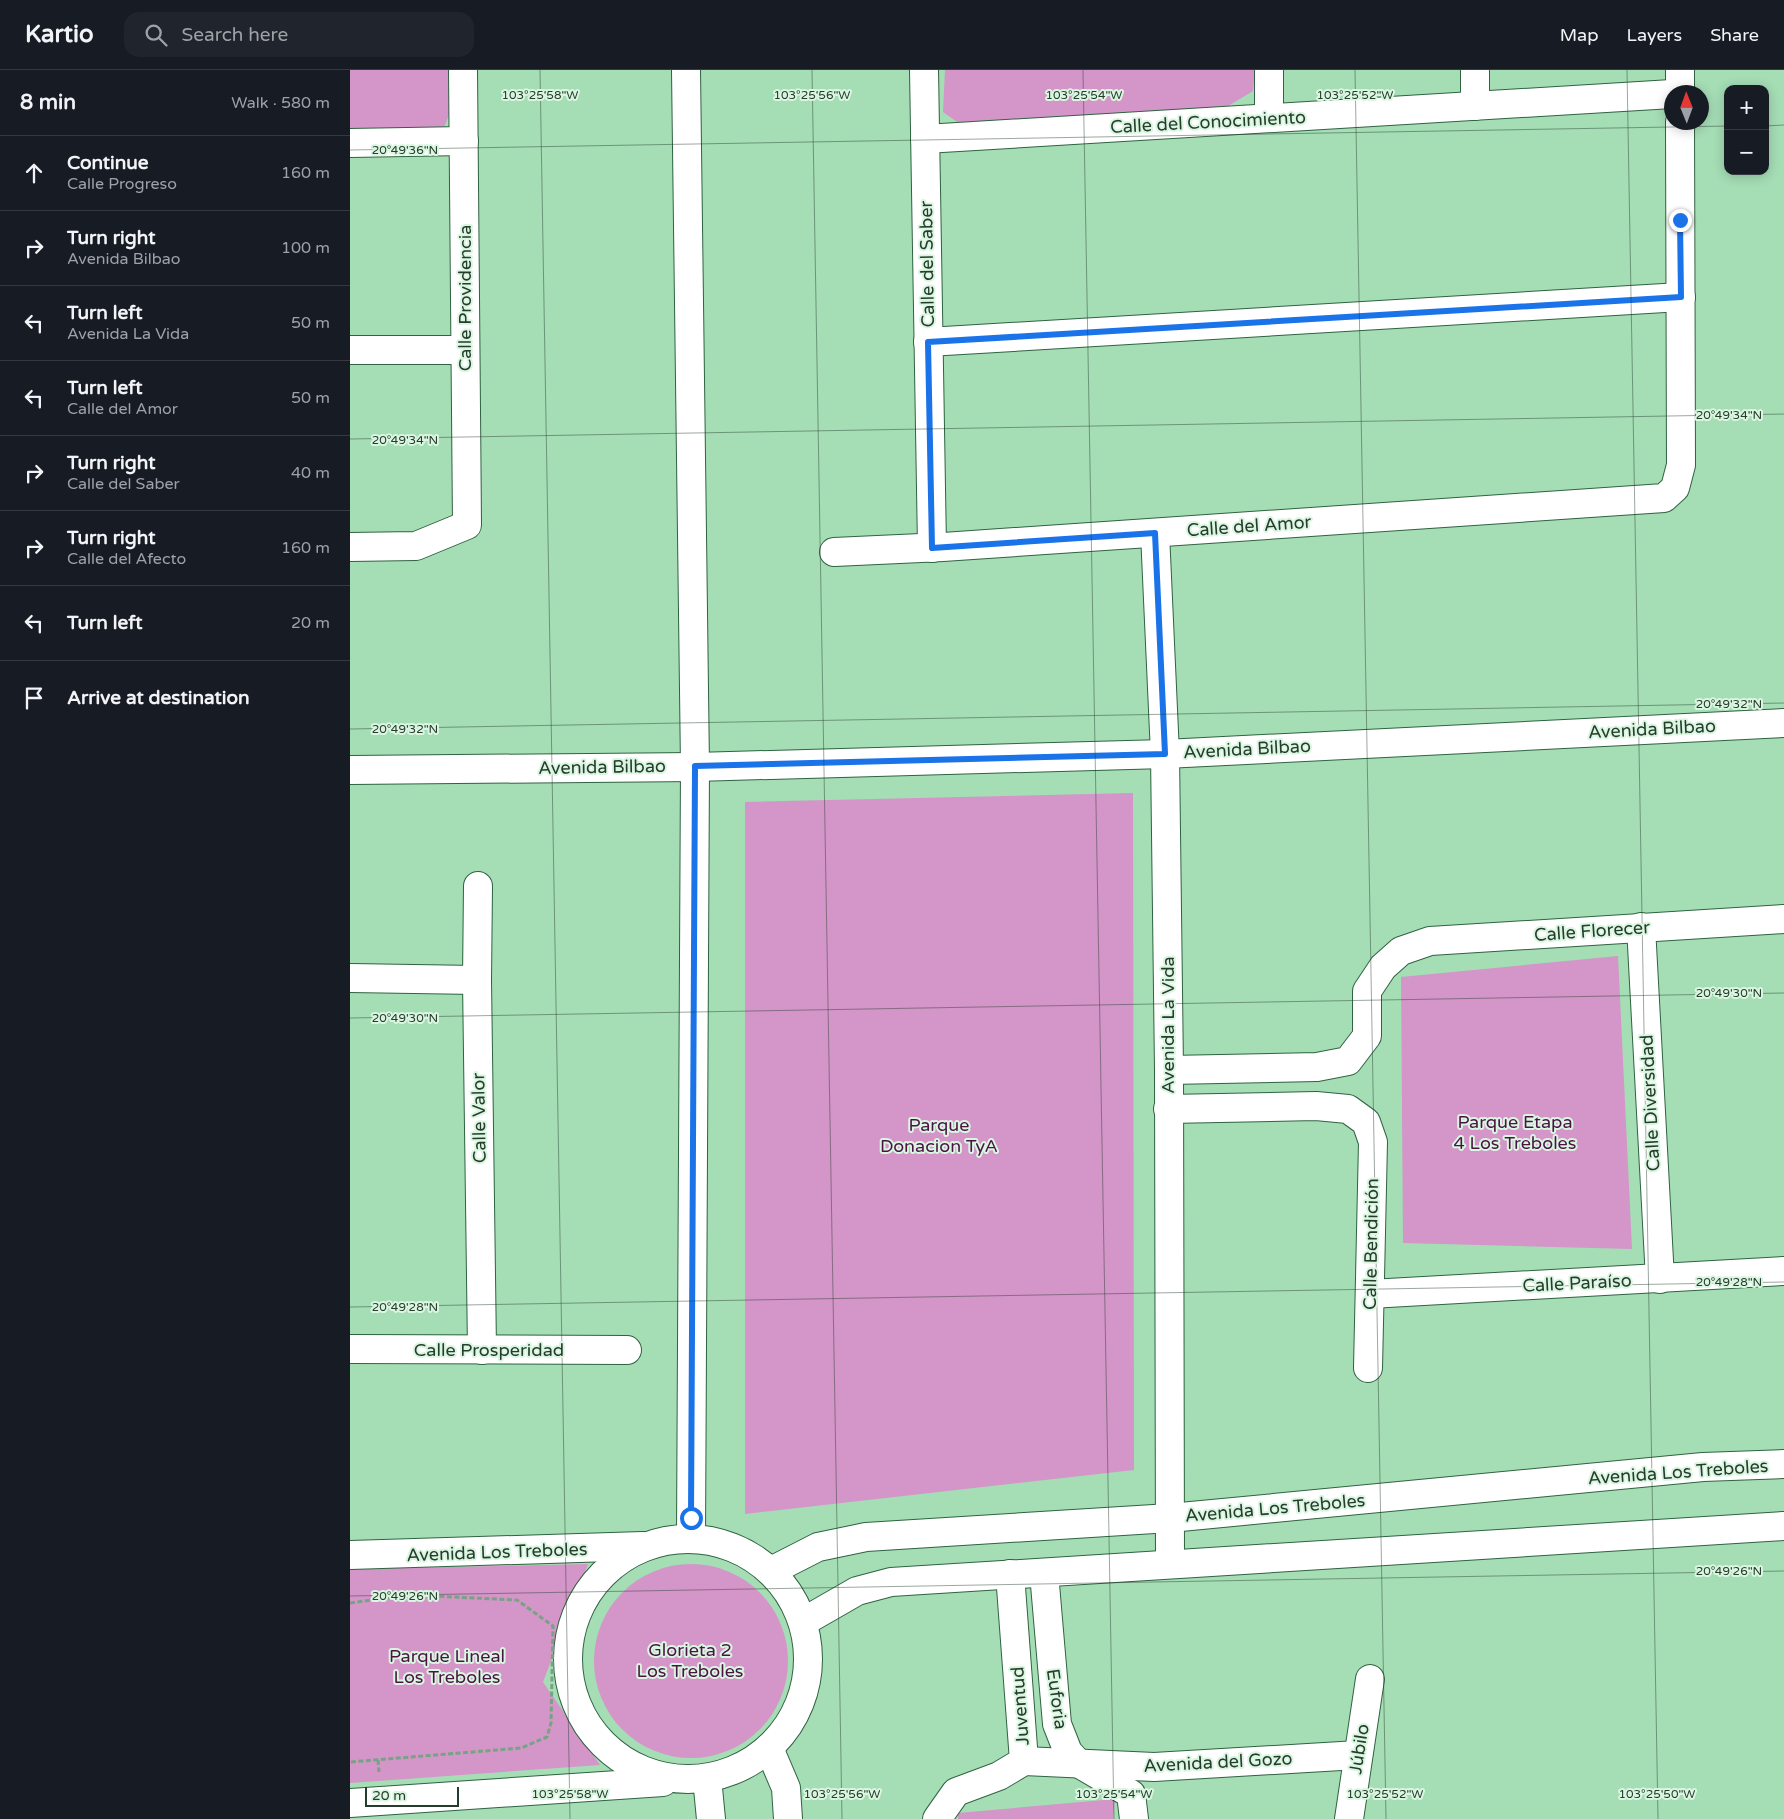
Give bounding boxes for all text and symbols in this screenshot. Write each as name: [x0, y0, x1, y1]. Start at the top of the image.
search box: [124, 12, 474, 57]
text: Kartio: [25, 20, 94, 49]
icon: search: [142, 21, 170, 49]
text: Search here: [182, 24, 288, 46]
text: Map: [1560, 24, 1599, 46]
text: Layers: [1627, 24, 1682, 46]
text: Share: [1710, 24, 1759, 46]
north arrow: [1664, 85, 1709, 130]
map controls: [1724, 85, 1769, 175]
button: +: [1724, 85, 1769, 130]
text: 103°25'58"W: [501, 88, 579, 102]
text: 103°25'56"W: [773, 88, 851, 102]
text: 103°25'54"W: [1045, 88, 1123, 102]
text: 103°25'52"W: [1316, 88, 1394, 102]
text: 8 min: [20, 90, 76, 115]
text: Walk · 580 m: [231, 93, 330, 113]
street label: Calle del Conocimiento: [1110, 106, 1306, 138]
button: −: [1724, 130, 1769, 175]
text: 20°49'36"N: [372, 143, 438, 157]
text: Continue: [67, 152, 149, 174]
icon: ahead: [20, 159, 48, 187]
text: 160 m: [281, 163, 330, 183]
text: Calle Progreso: [67, 174, 177, 194]
street label: Calle del Saber: [915, 200, 939, 328]
route end: [1669, 209, 1692, 232]
street label: Calle Providencia: [454, 225, 476, 371]
text: Turn right: [67, 227, 155, 249]
icon: right: [20, 234, 48, 262]
text: 100 m: [281, 238, 330, 258]
text: Avenida Bilbao: [67, 249, 181, 269]
text: Turn left: [67, 302, 143, 324]
icon: left: [20, 309, 48, 337]
text: 50 m: [291, 313, 330, 333]
text: Avenida La Vida: [67, 324, 189, 344]
text: Turn left: [67, 377, 143, 399]
icon: left: [20, 384, 48, 412]
text: 50 m: [291, 388, 330, 408]
text: Calle del Amor: [67, 399, 178, 419]
text: 20°49'34"N: [1696, 408, 1762, 422]
text: 20°49'34"N: [372, 433, 438, 447]
text: Turn right: [67, 452, 155, 474]
icon: right: [20, 459, 48, 487]
text: 40 m: [291, 463, 330, 483]
text: Calle del Saber: [67, 474, 180, 494]
street label: Calle del Amor: [1186, 511, 1312, 541]
text: Turn right: [67, 527, 155, 549]
icon: right: [20, 534, 48, 562]
text: 160 m: [281, 538, 330, 558]
text: Calle del Afecto: [67, 549, 186, 569]
icon: left: [20, 609, 48, 637]
text: Turn left: [67, 612, 143, 634]
text: 20 m: [291, 613, 330, 633]
icon: arrive: [20, 684, 48, 712]
text: Arrive at destination: [67, 687, 250, 709]
text: 20°49'32"N: [1696, 697, 1762, 711]
street label: Avenida Bilbao: [1588, 715, 1716, 743]
text: 20°49'32"N: [372, 722, 438, 736]
street label: Avenida Bilbao: [1183, 735, 1311, 763]
street label: Avenida Bilbao: [538, 755, 666, 779]
street label: Calle Florecer: [1533, 916, 1651, 946]
street label: Avenida La Vida: [1157, 956, 1179, 1094]
text: 20°49'30"N: [1696, 986, 1762, 1000]
text: 20°49'30"N: [372, 1011, 438, 1025]
street label: Calle Diversidad: [1635, 1034, 1665, 1172]
street label: Calle Valor: [467, 1073, 491, 1163]
park label: Parque Etapa 4 Los Treboles: [1454, 1111, 1576, 1154]
park label: Parque Donacion TyA: [880, 1114, 998, 1157]
street label: Calle Bendición: [1359, 1178, 1383, 1310]
street label: Calle Paraíso: [1522, 1269, 1632, 1297]
text: 20°49'28"N: [1696, 1275, 1762, 1289]
text: 20°49'28"N: [372, 1300, 438, 1314]
street label: Calle Prosperidad: [414, 1339, 564, 1361]
street label: Avenida Los Treboles: [1587, 1455, 1769, 1489]
street label: Avenida Los Treboles: [1184, 1489, 1366, 1527]
route start: [680, 1507, 703, 1530]
street label: Avenida Los Treboles: [406, 1538, 588, 1566]
text: 20°49'26"N: [1696, 1564, 1762, 1578]
text: 20°49'26"N: [372, 1589, 438, 1603]
park label: Glorieta 2 Los Treboles: [637, 1639, 743, 1682]
park label: Parque Lineal Los Treboles: [389, 1645, 505, 1688]
street label: Juventud: [1006, 1666, 1034, 1746]
street label: Euforia: [1042, 1667, 1072, 1731]
street label: Júbilo: [1344, 1722, 1374, 1776]
street label: Avenida del Gozo: [1143, 1747, 1293, 1777]
scale bar: [365, 1784, 459, 1807]
text: 20 m: [372, 1787, 406, 1804]
text: 103°25'58"W: [531, 1787, 609, 1801]
text: 103°25'56"W: [803, 1787, 881, 1801]
text: 103°25'54"W: [1075, 1787, 1153, 1801]
text: 103°25'52"W: [1346, 1787, 1424, 1801]
text: 103°25'50"W: [1618, 1787, 1696, 1801]

